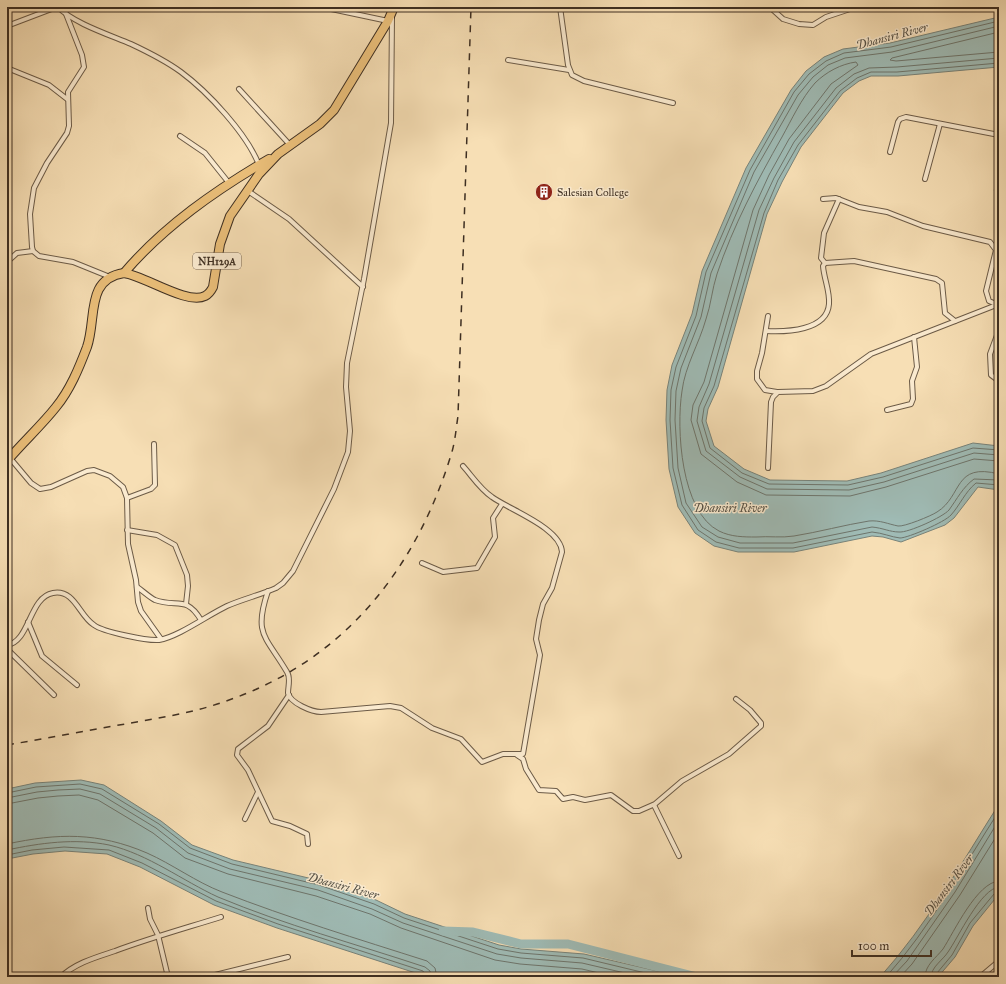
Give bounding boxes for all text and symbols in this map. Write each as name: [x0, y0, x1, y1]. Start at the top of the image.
water label: Dhansiri River: [855, 19, 930, 52]
building icon: Salesian College: [534, 182, 554, 202]
place label: Salesian College: [557, 186, 629, 199]
road number: NH129A: [193, 253, 241, 269]
water label: Dhansiri River: [693, 501, 768, 515]
water label: Dhansiri River: [921, 851, 977, 919]
water label: Dhansiri River: [306, 870, 381, 903]
scale bar: [852, 932, 931, 958]
text: 100 m: [858, 939, 889, 953]

